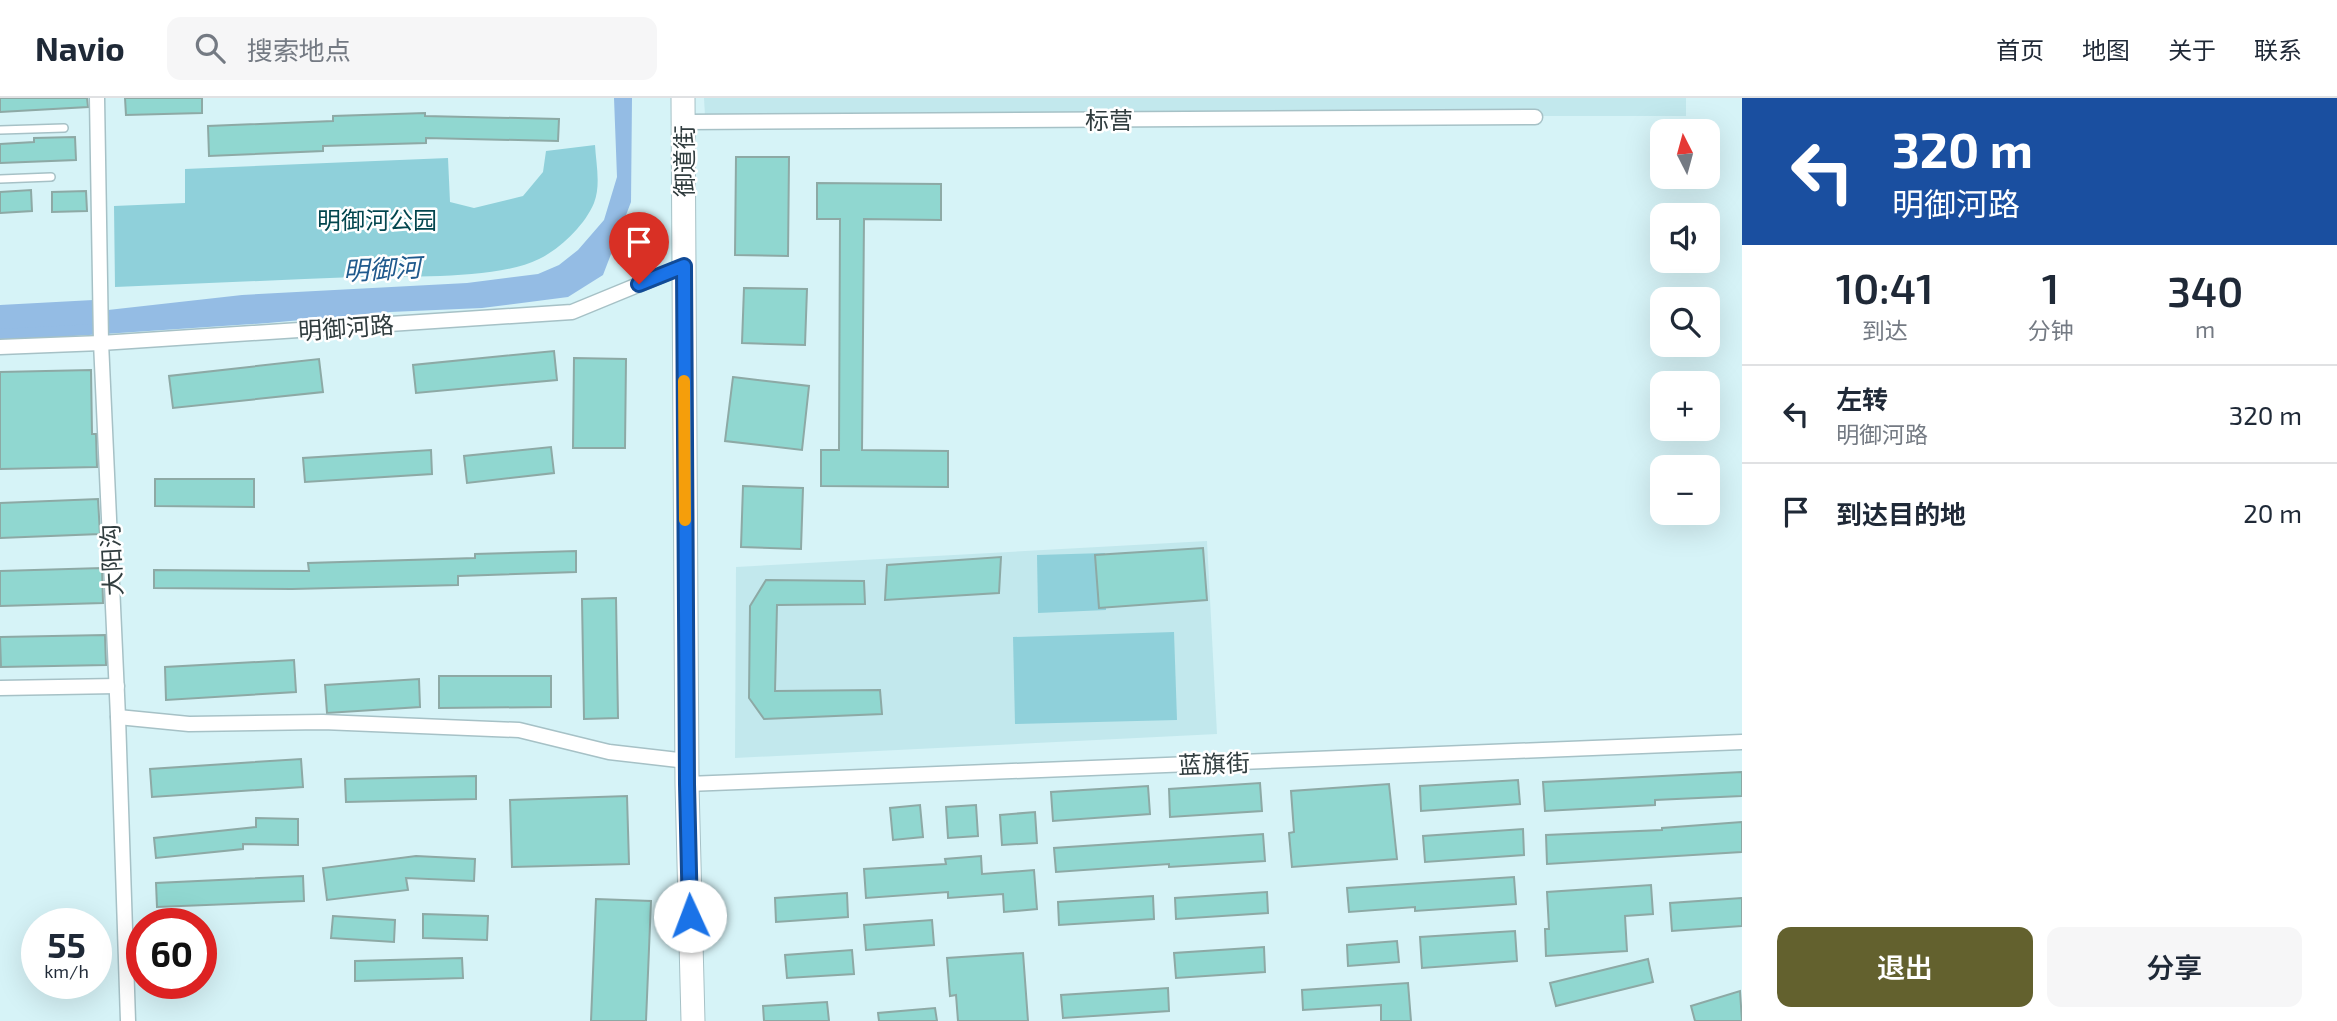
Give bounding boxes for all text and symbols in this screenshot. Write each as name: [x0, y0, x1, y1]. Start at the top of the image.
search box: [167, 17, 657, 80]
text: Navio: [35, 28, 125, 68]
icon: search: [191, 29, 229, 67]
text: 搜索地点: [247, 34, 351, 65]
text: 首页: [1996, 35, 2044, 64]
text: 地图: [2082, 35, 2130, 64]
text: 关于: [2168, 35, 2216, 64]
text: 联系: [2254, 35, 2302, 64]
street label: 标营: [1085, 105, 1133, 134]
north arrow: [1650, 119, 1720, 189]
map controls: [1650, 119, 1720, 525]
text: 320 m: [1892, 119, 2033, 178]
street label: 御道街: [669, 125, 698, 197]
icon: left: [1777, 126, 1868, 217]
text: 明御河路: [1892, 184, 2020, 222]
button: sound: [1650, 203, 1720, 273]
park label: 明御河公园: [317, 205, 437, 234]
pin: [609, 212, 669, 284]
icon: arrive: [620, 223, 658, 261]
water label: 明御河: [342, 250, 427, 286]
text: 10:41: [1836, 262, 1934, 312]
text: 1: [2042, 262, 2059, 312]
text: 340: [2167, 265, 2243, 315]
button: search: [1650, 287, 1720, 357]
street label: 明御河路: [297, 309, 395, 345]
text: m: [2195, 315, 2215, 343]
text: 到达: [1862, 316, 1908, 344]
text: 分钟: [2027, 316, 2073, 344]
button: +: [1650, 371, 1720, 441]
text: 左转: [1836, 383, 1888, 414]
icon: left: [1777, 395, 1815, 433]
text: 320 m: [2229, 399, 2302, 430]
text: 明御河路: [1836, 420, 1928, 448]
button: −: [1650, 455, 1720, 525]
icon: arrive: [1777, 493, 1815, 531]
text: 20 m: [2243, 497, 2302, 528]
text: 到达目的地: [1836, 498, 1966, 529]
street label: 大阳沟: [95, 523, 127, 597]
street label: 蓝旗街: [1178, 747, 1250, 779]
position arrow: [653, 879, 727, 953]
speed limit sign: 60: [126, 908, 217, 999]
text: 55: [47, 923, 86, 965]
button: 退出: [1777, 927, 2033, 1007]
button: 分享: [2047, 927, 2302, 1007]
text: km/h: [44, 960, 89, 982]

